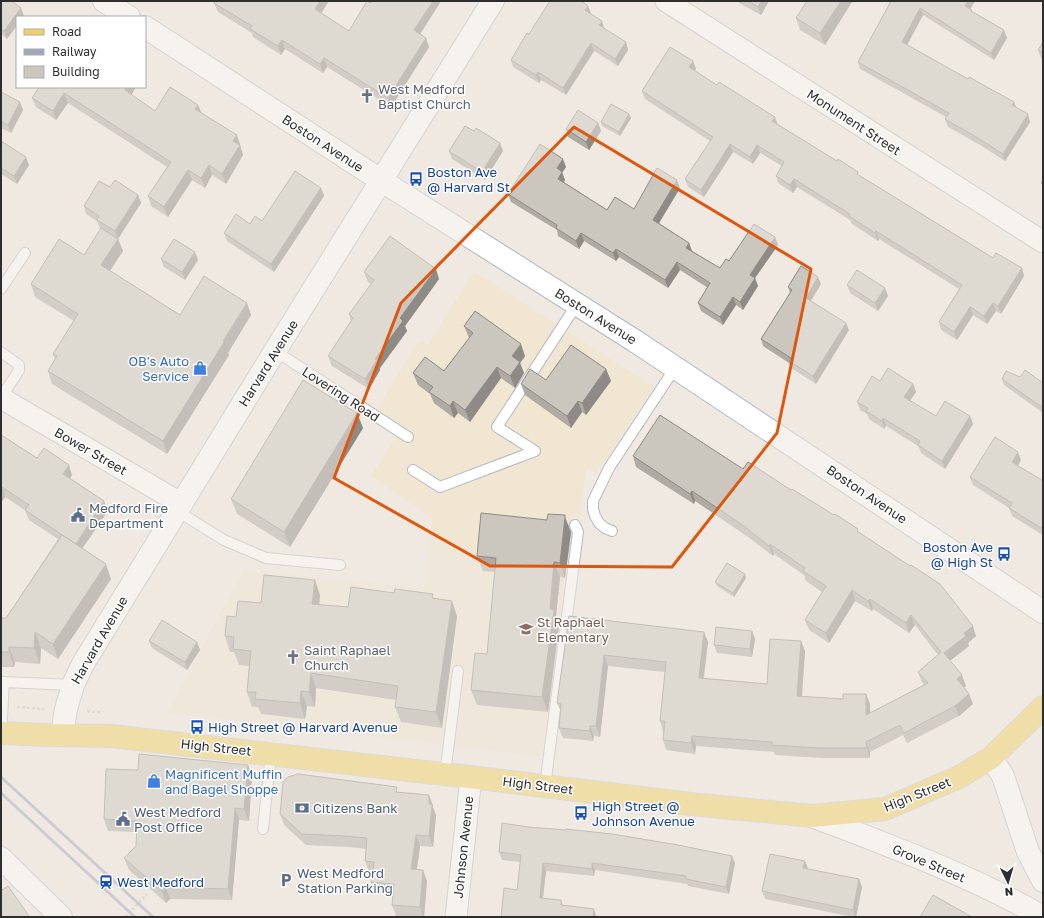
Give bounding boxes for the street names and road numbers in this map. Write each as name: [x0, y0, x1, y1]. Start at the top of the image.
street label: Monument Street: [804, 86, 904, 158]
street label: Boston Avenue: [279, 111, 367, 175]
street label: Boston Avenue: [552, 284, 640, 348]
street label: Harvard Avenue: [235, 317, 301, 409]
street label: Lovering Road: [299, 363, 383, 425]
street label: Bower Street: [52, 424, 130, 478]
street label: Boston Avenue: [824, 461, 910, 527]
street label: Harvard Avenue: [67, 593, 131, 687]
street label: High Street: [180, 735, 252, 759]
street label: High Street: [502, 773, 574, 797]
street label: High Street: [881, 773, 953, 815]
street label: Johnson Avenue: [450, 795, 476, 899]
street label: Grove Street: [890, 840, 968, 886]

